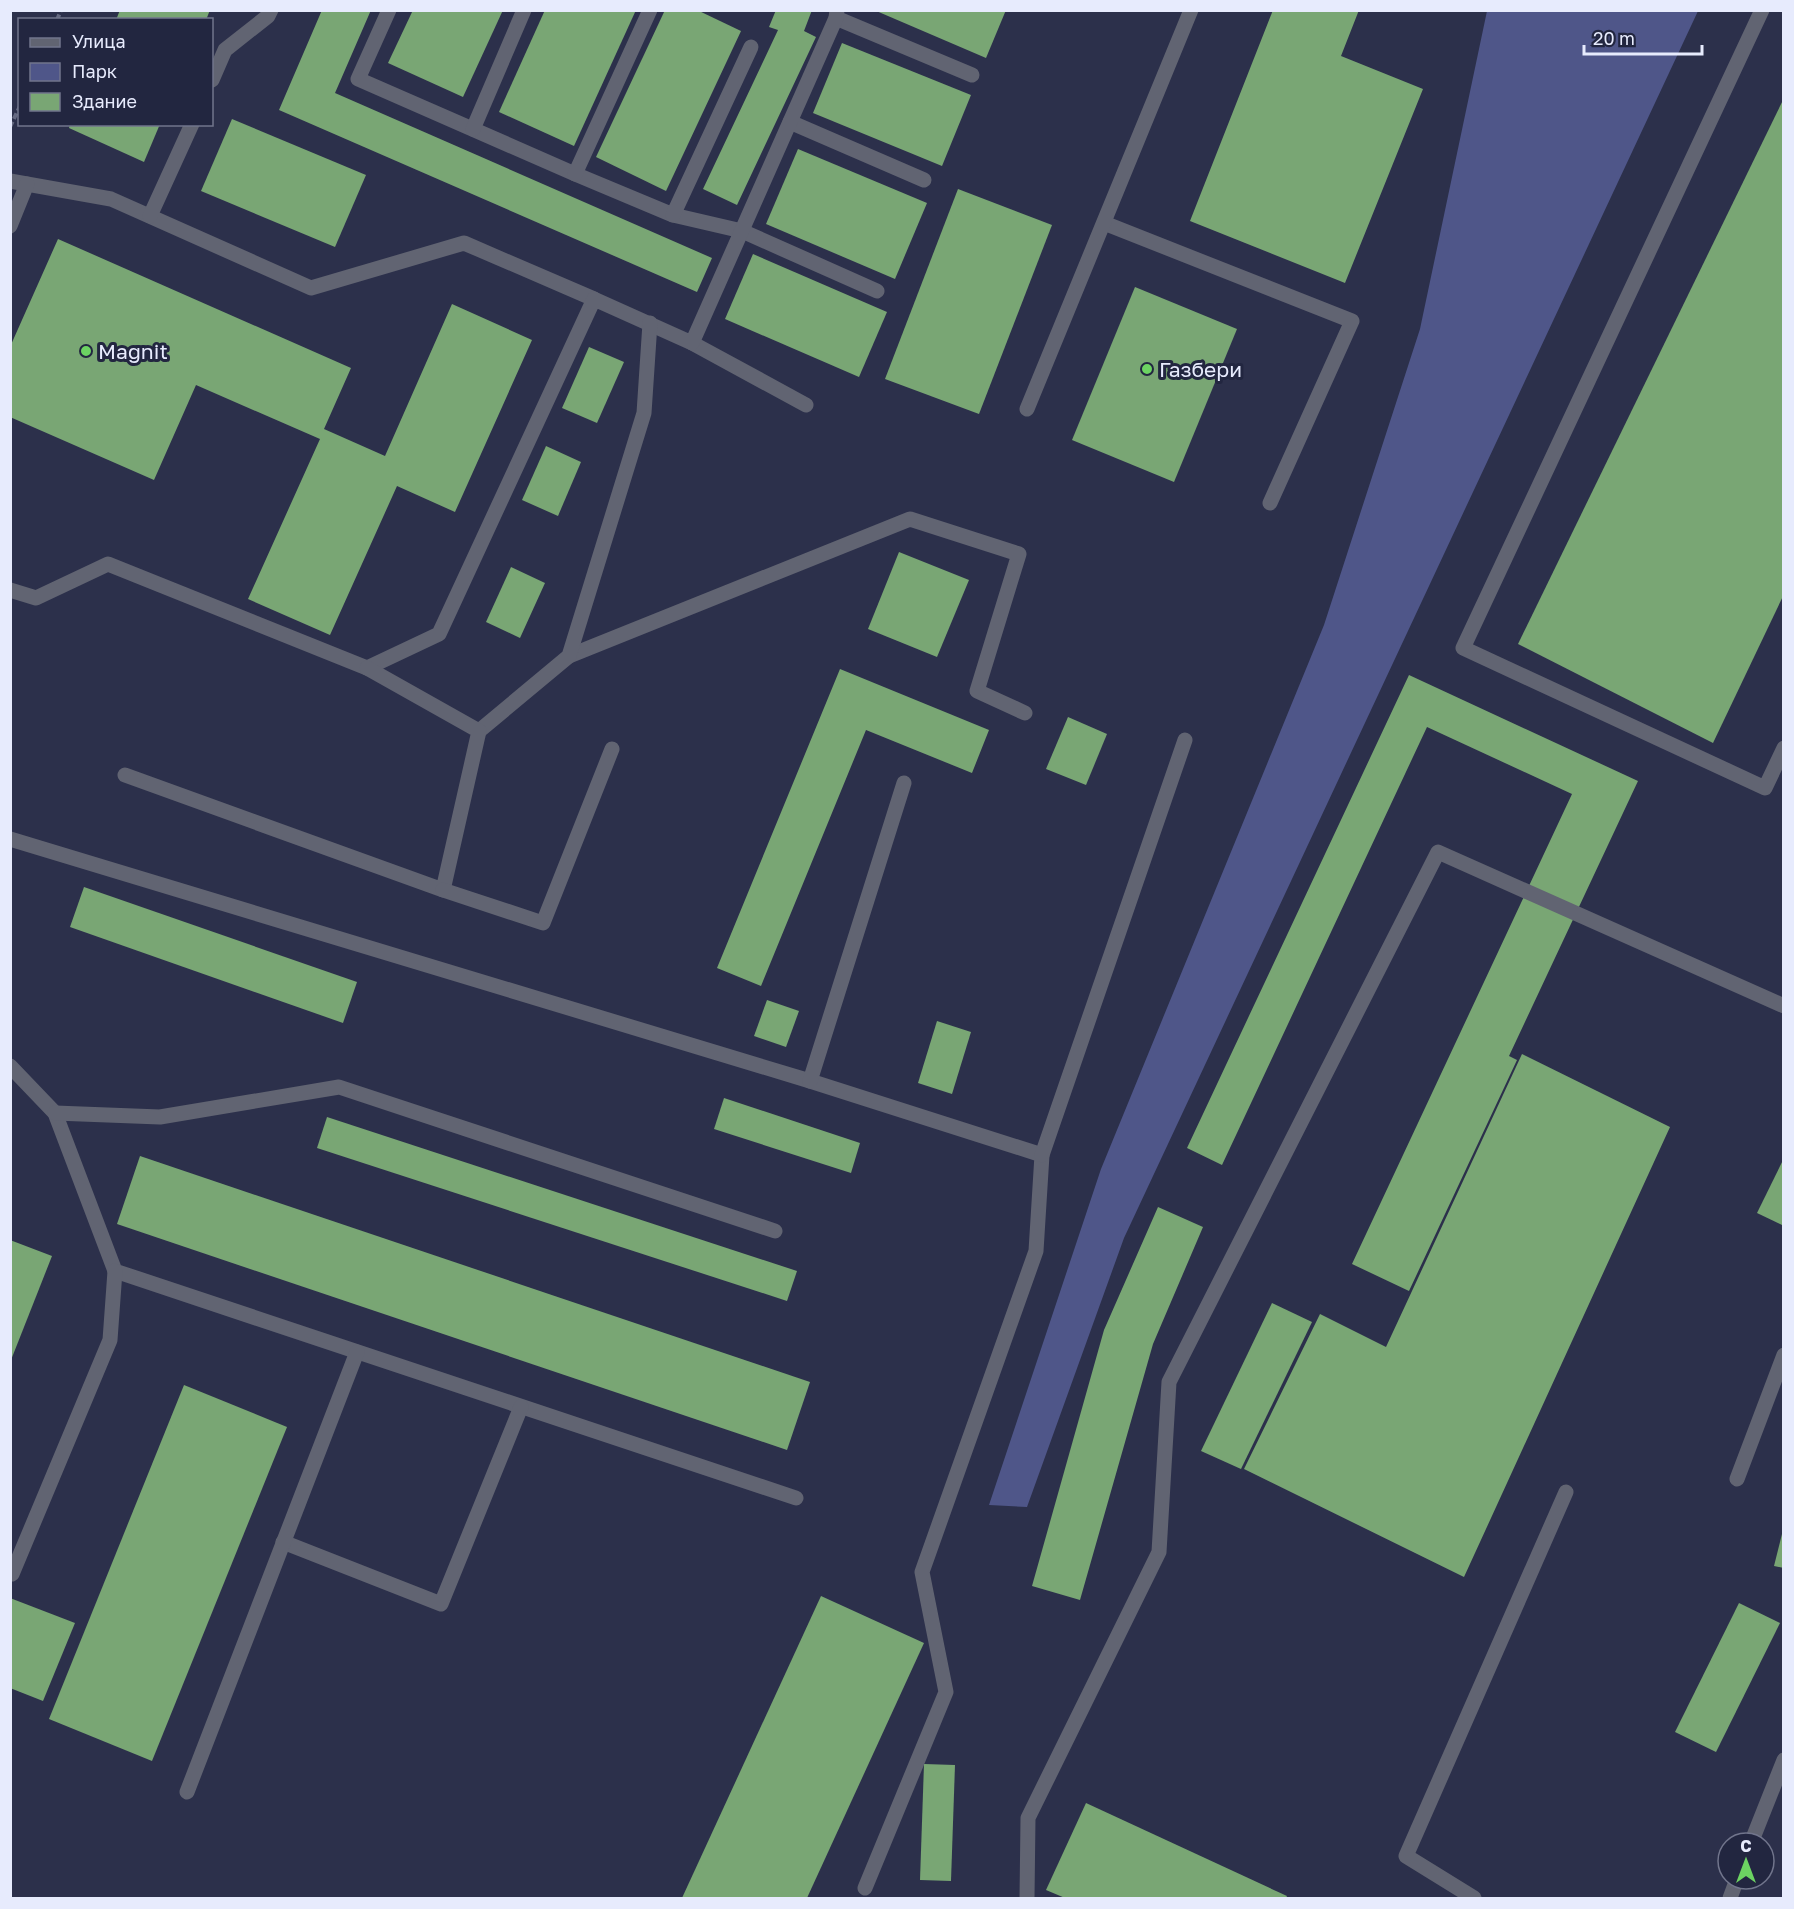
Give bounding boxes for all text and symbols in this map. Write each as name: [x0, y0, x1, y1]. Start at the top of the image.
legend: [18, 18, 213, 126]
scale bar: [1584, 18, 1702, 56]
text: 20 m: [1593, 27, 1635, 49]
text: Улица: [72, 30, 126, 52]
text: Парк: [72, 60, 117, 82]
text: Здание: [72, 90, 137, 112]
place label: Magnit: [98, 338, 168, 364]
marker: Magnit: [79, 344, 93, 358]
place label: Газбери: [1159, 356, 1242, 382]
marker: Газбери: [1140, 362, 1154, 376]
north arrow: [1716, 1831, 1776, 1891]
text: С: [1740, 1836, 1752, 1856]

